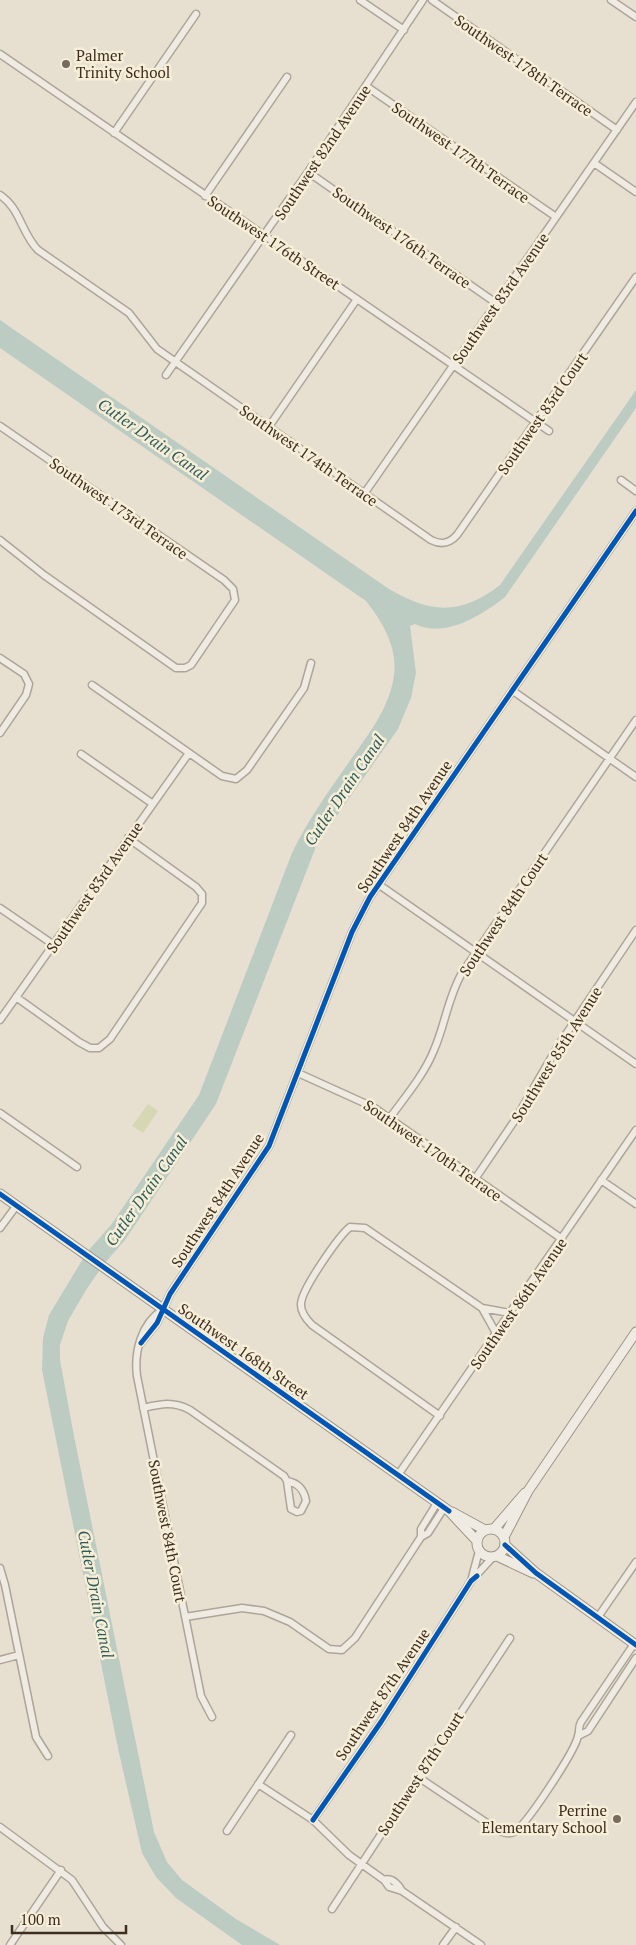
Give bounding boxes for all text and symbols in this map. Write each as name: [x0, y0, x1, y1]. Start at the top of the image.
street label: Southwest 178th Terrace: [451, 10, 597, 120]
place label: Palmer Trinity School: [76, 45, 170, 82]
marker: Palmer Trinity School: [60, 58, 72, 70]
street label: Southwest 82nd Avenue: [269, 80, 375, 224]
street label: Southwest 177th Terrace: [388, 97, 534, 207]
street label: Southwest 176th Terrace: [329, 182, 475, 292]
street label: Southwest 176th Street: [204, 190, 344, 294]
street label: Southwest 83rd Avenue: [447, 228, 553, 368]
street label: Southwest 83rd Court: [492, 348, 592, 478]
water label: Cutler Drain Canal: [94, 393, 213, 486]
street label: Southwest 174th Terrace: [236, 400, 382, 510]
street label: Southwest 173rd Terrace: [46, 453, 192, 563]
water label: Cutler Drain Canal: [299, 730, 390, 850]
street label: Southwest 84th Avenue: [352, 756, 456, 896]
street label: Southwest 83rd Avenue: [41, 817, 147, 957]
street label: Southwest 84th Court: [454, 848, 552, 980]
street label: Southwest 85th Avenue: [506, 982, 606, 1126]
street label: Southwest 170th Terrace: [360, 1095, 506, 1205]
street label: Southwest 84th Avenue: [166, 1129, 268, 1271]
water label: Cutler Drain Canal: [100, 1131, 193, 1250]
street label: Southwest 86th Avenue: [465, 1233, 571, 1373]
street label: Southwest 168th Street: [175, 1298, 314, 1404]
street label: Southwest 84th Court: [144, 1458, 192, 1604]
water label: Cutler Drain Canal: [73, 1528, 119, 1660]
street label: Southwest 87th Avenue: [330, 1624, 434, 1764]
street label: Southwest 87th Court: [372, 1707, 468, 1839]
place label: Perrine Elementary School: [481, 1800, 607, 1837]
marker: Perrine Elementary School: [611, 1813, 623, 1825]
scale bar: [12, 1902, 126, 1934]
text: 100 m: [20, 1909, 61, 1929]

